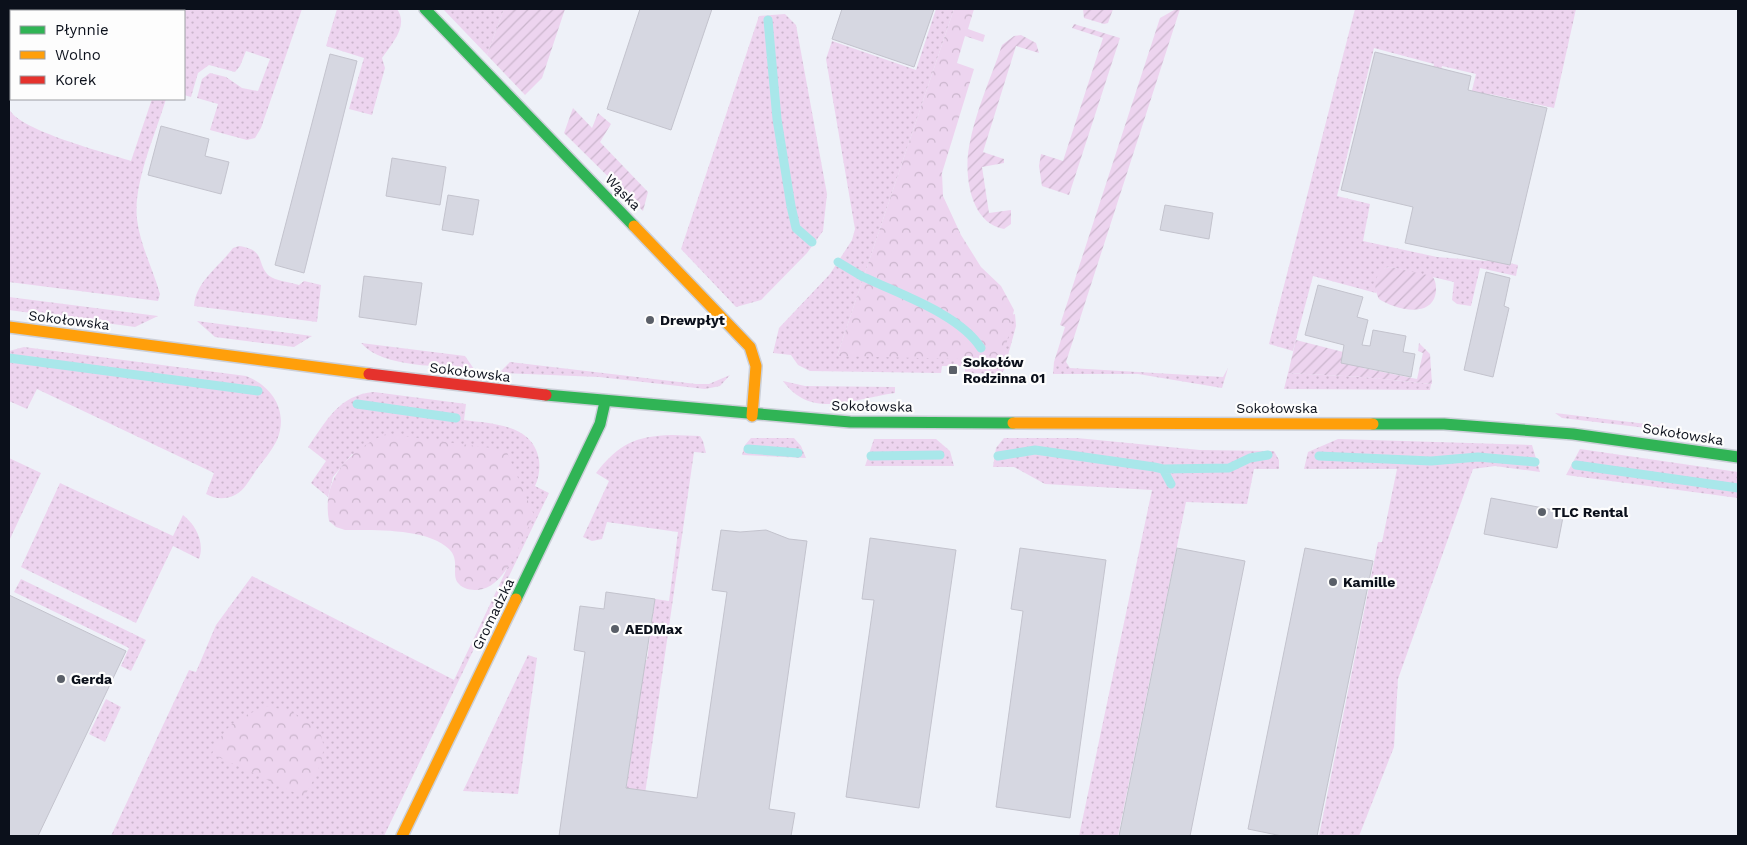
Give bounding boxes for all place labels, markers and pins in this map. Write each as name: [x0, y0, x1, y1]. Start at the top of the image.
place label: Drewpłyt: [660, 312, 725, 328]
marker: Drewpłyt: [644, 314, 656, 326]
place label: Sokołów Rodzinna 01: [963, 354, 1045, 386]
marker: Sokołów Rodzinna 01: [947, 364, 959, 376]
place label: TLC Rental: [1552, 504, 1628, 520]
marker: TLC Rental: [1536, 506, 1548, 518]
place label: Kamille: [1343, 574, 1395, 590]
marker: Kamille: [1327, 576, 1339, 588]
place label: AEDMax: [625, 621, 683, 637]
marker: AEDMax: [609, 623, 621, 635]
place label: Gerda: [71, 671, 113, 687]
marker: Gerda: [55, 673, 67, 685]

